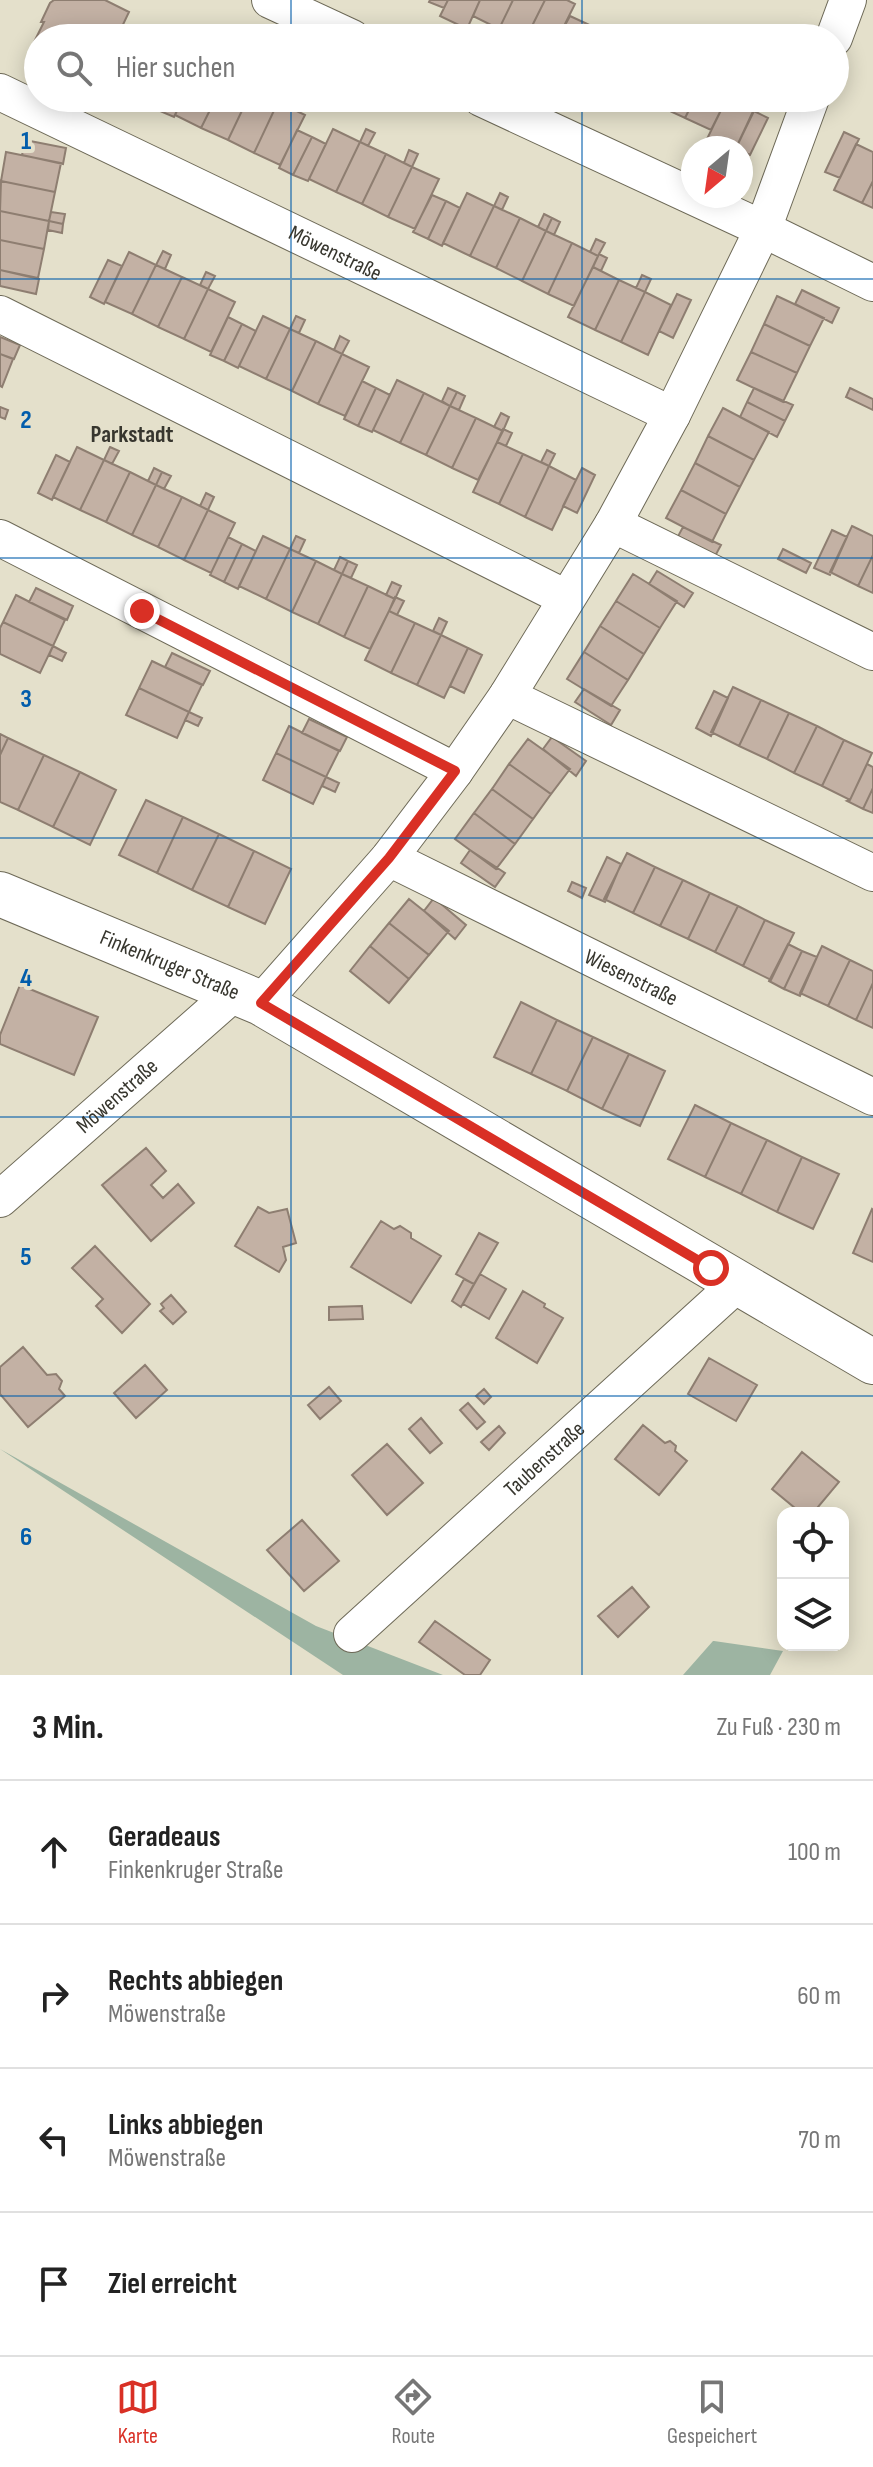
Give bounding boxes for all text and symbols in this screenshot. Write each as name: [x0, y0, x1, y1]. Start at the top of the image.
search box: [24, 24, 849, 112]
icon: search: [52, 46, 96, 90]
text: Hier suchen: [116, 50, 235, 86]
text: 1: [21, 126, 31, 157]
north arrow: [681, 136, 753, 208]
street label: Möwenstraße: [284, 219, 386, 287]
text: 2: [20, 405, 32, 436]
district label: Parkstadt: [91, 420, 174, 449]
route end: [124, 593, 160, 629]
text: 3: [20, 684, 32, 715]
street label: Finkenkruger Straße: [96, 924, 244, 1006]
street label: Wiesenstraße: [580, 943, 682, 1012]
text: 4: [20, 963, 32, 994]
street label: Möwenstraße: [71, 1053, 163, 1139]
text: 5: [20, 1242, 32, 1273]
route start: [693, 1250, 729, 1286]
street label: Taubenstraße: [498, 1416, 590, 1503]
map controls: [777, 1507, 849, 1651]
button: locate: [777, 1507, 849, 1579]
text: 6: [20, 1522, 32, 1553]
button: layers: [777, 1579, 849, 1651]
text: 3 Min.: [32, 1707, 104, 1748]
text: Zu Fuß · 230 m: [716, 1712, 841, 1743]
text: Geradeaus: [108, 1819, 221, 1855]
icon: ahead: [32, 1830, 76, 1874]
text: 100 m: [788, 1837, 841, 1868]
text: Finkenkruger Straße: [108, 1855, 283, 1886]
text: Rechts abbiegen: [108, 1963, 283, 1999]
icon: right: [32, 1974, 76, 2018]
text: 60 m: [797, 1981, 841, 2012]
text: Möwenstraße: [108, 1999, 226, 2030]
text: Links abbiegen: [108, 2107, 263, 2143]
icon: left: [32, 2118, 76, 2162]
text: 70 m: [798, 2125, 841, 2156]
text: Möwenstraße: [108, 2143, 226, 2174]
icon: arrive: [32, 2262, 76, 2306]
text: Ziel erreicht: [108, 2266, 237, 2302]
tab: Karte: [116, 2375, 160, 2450]
tab: Route: [391, 2375, 435, 2450]
tab: Gespeichert: [667, 2375, 757, 2450]

